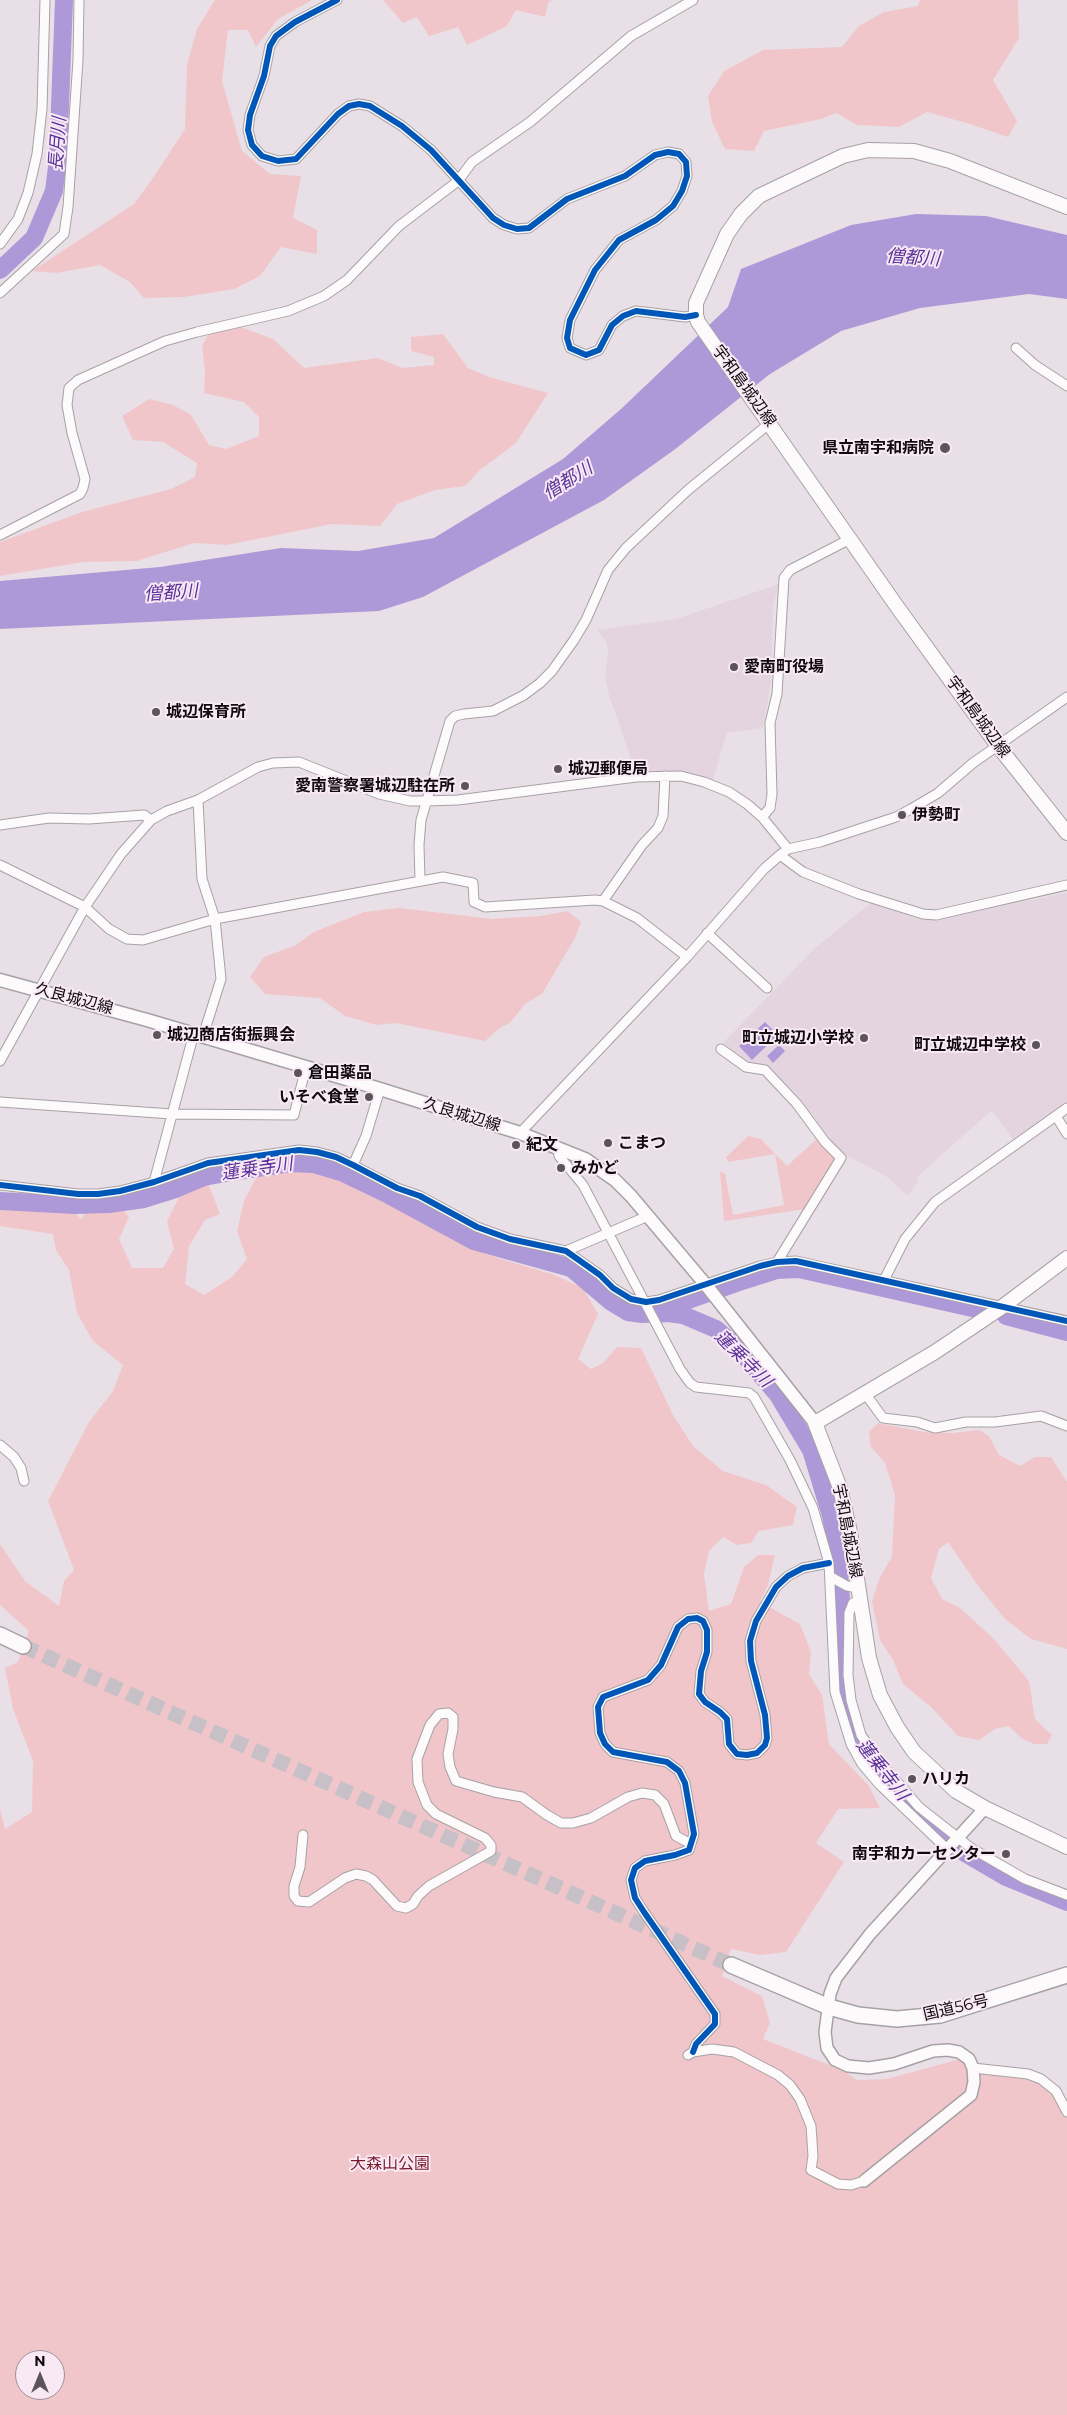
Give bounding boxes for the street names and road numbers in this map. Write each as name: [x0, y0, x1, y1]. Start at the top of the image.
street label: 宇和島城辺線: [708, 342, 780, 430]
street label: 宇和島城辺線: [942, 673, 1014, 761]
street label: 久良城辺線: [33, 979, 115, 1019]
street label: 久良城辺線: [421, 1094, 503, 1136]
street label: 宇和島城辺線: [828, 1482, 866, 1580]
street label: 国道56号: [921, 1991, 991, 2025]

